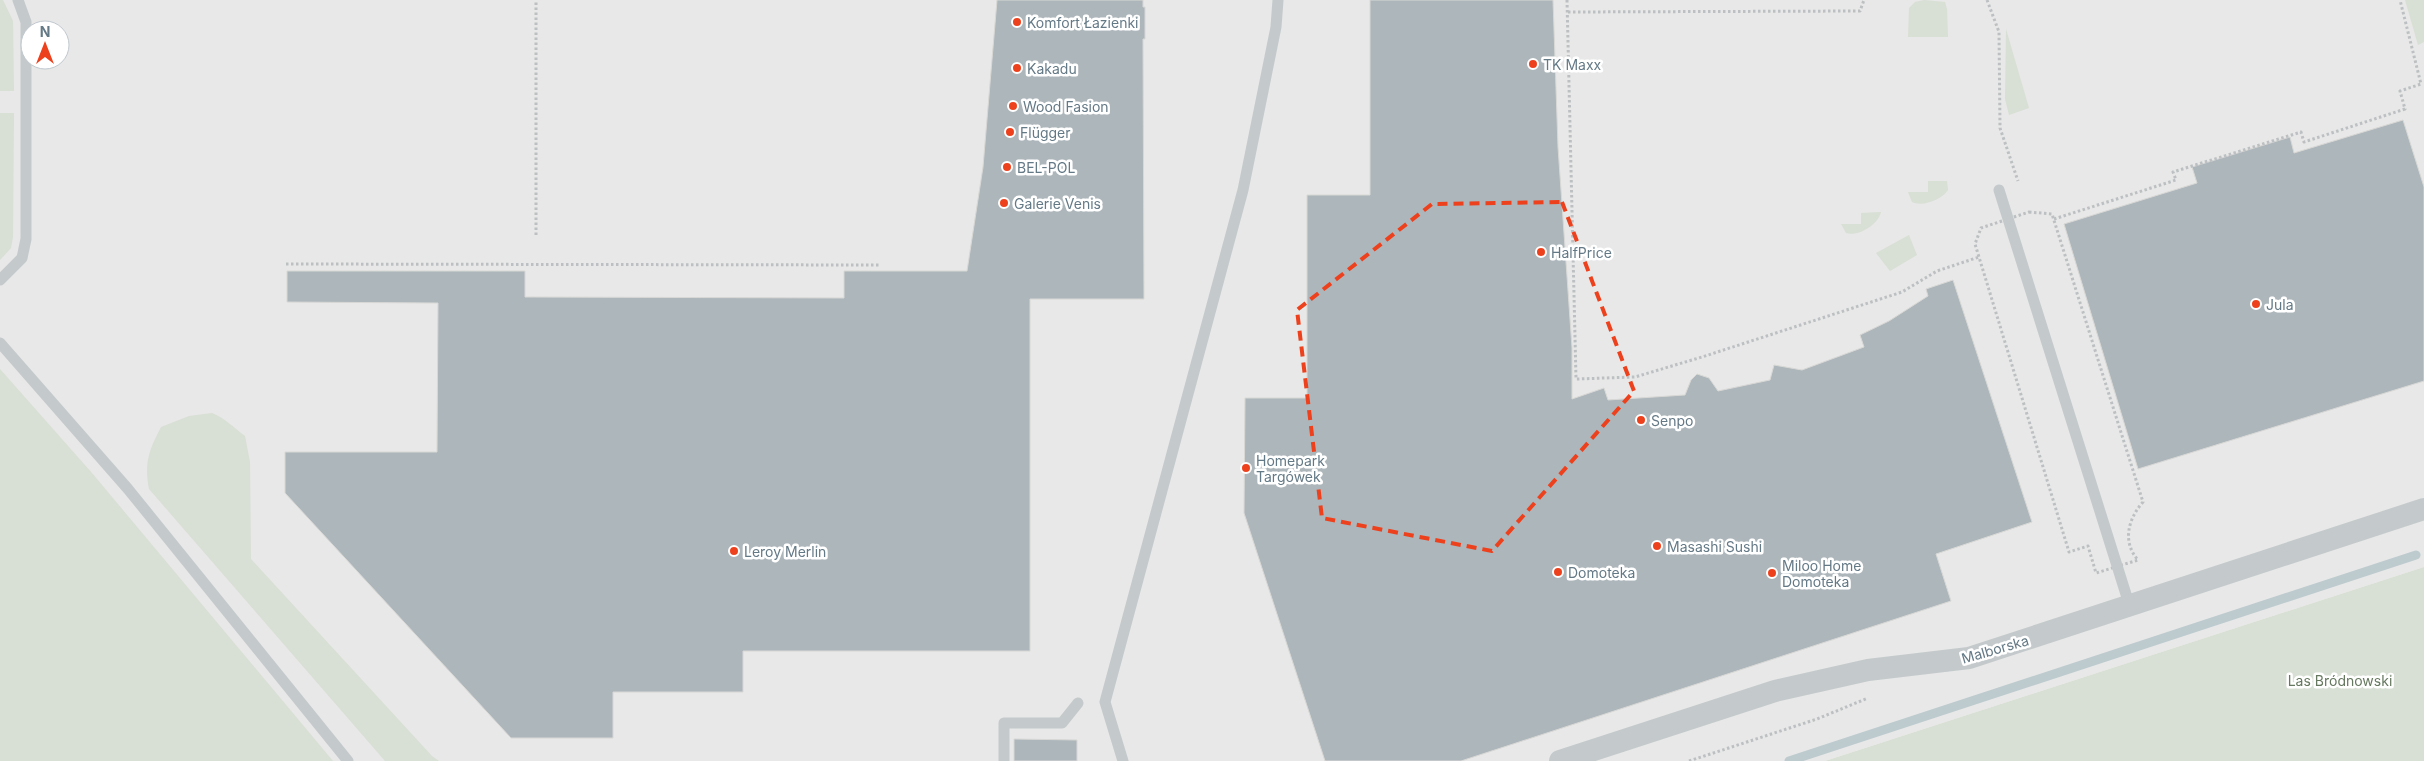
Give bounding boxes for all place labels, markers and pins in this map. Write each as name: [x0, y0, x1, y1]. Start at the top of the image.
place label: Komfort Łazienki: [1027, 14, 1139, 31]
marker: Komfort Łazienki: [1011, 16, 1023, 28]
place label: TK Maxx: [1543, 56, 1602, 73]
marker: TK Maxx: [1527, 58, 1539, 70]
place label: Kakadu: [1027, 60, 1077, 77]
marker: Kakadu: [1011, 62, 1023, 74]
place label: Wood Fasion: [1023, 98, 1109, 115]
marker: Wood Fasion: [1007, 100, 1019, 112]
place label: Flügger: [1020, 124, 1071, 141]
marker: Flügger: [1004, 126, 1016, 138]
place label: BEL-POL: [1017, 159, 1075, 176]
marker: BEL-POL: [1001, 161, 1013, 173]
place label: Galerie Venis: [1014, 195, 1101, 212]
marker: Galerie Venis: [998, 197, 1010, 209]
place label: HalfPrice: [1551, 244, 1612, 261]
marker: HalfPrice: [1535, 246, 1547, 258]
place label: Jula: [2266, 296, 2294, 313]
marker: Jula: [2250, 298, 2262, 310]
place label: Senpo: [1651, 412, 1693, 429]
marker: Senpo: [1635, 414, 1647, 426]
place label: Homepark Targówek: [1256, 452, 1325, 485]
marker: Homepark Targówek: [1240, 462, 1252, 474]
place label: Masashi Sushi: [1667, 538, 1762, 555]
marker: Masashi Sushi: [1651, 540, 1663, 552]
place label: Leroy Merlin: [744, 543, 826, 560]
marker: Leroy Merlin: [728, 545, 740, 557]
place label: Miloo Home Domoteka: [1782, 557, 1861, 590]
place label: Domoteka: [1568, 564, 1635, 581]
marker: Domoteka: [1552, 566, 1564, 578]
marker: Miloo Home Domoteka: [1766, 567, 1778, 579]

